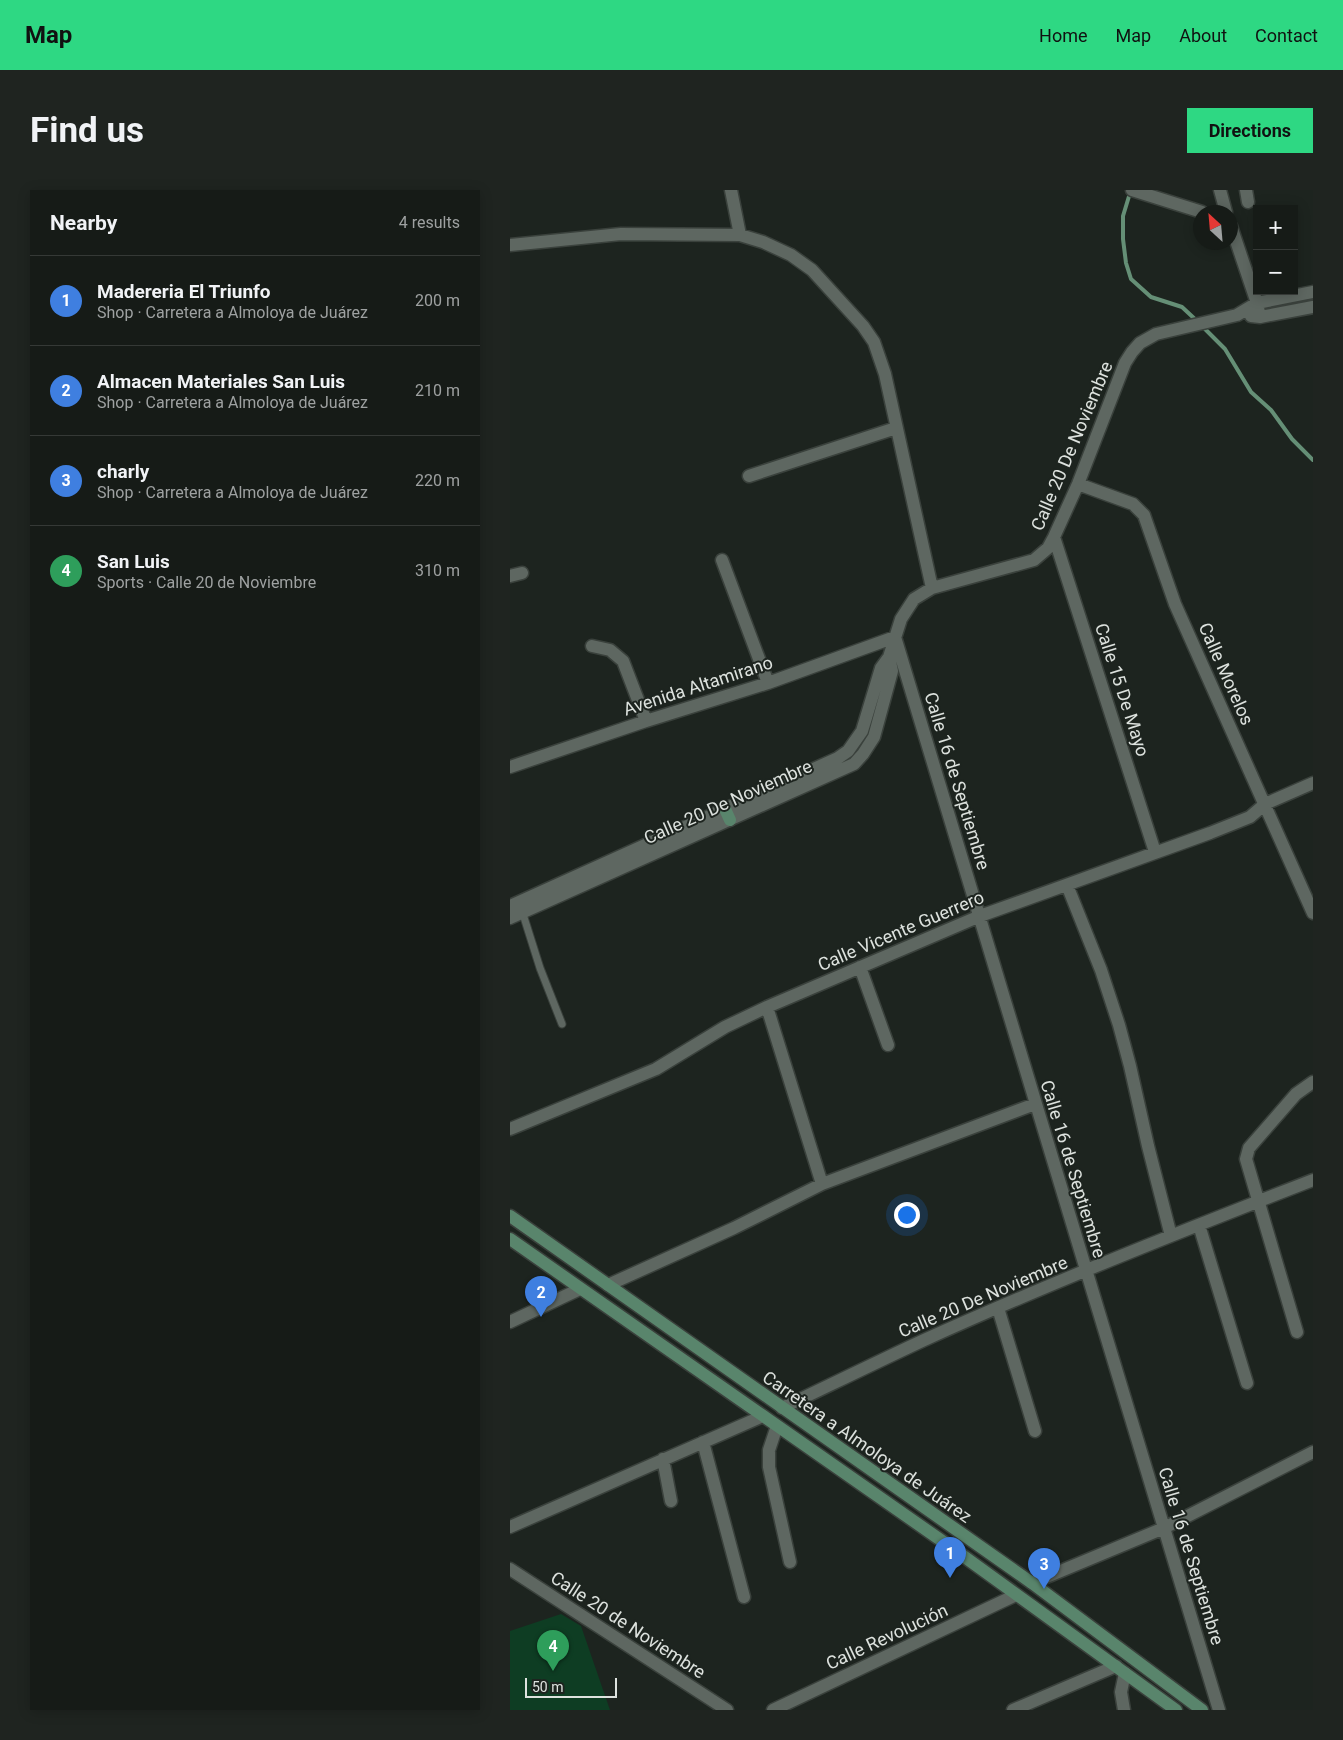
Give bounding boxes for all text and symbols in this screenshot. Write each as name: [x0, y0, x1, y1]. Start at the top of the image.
text: Map: [25, 21, 72, 49]
text: Home: [1039, 25, 1088, 46]
text: Map: [1116, 25, 1151, 46]
text: About: [1179, 25, 1227, 46]
text: Contact: [1255, 25, 1318, 46]
button: Directions: [1187, 108, 1313, 153]
text: Find us: [30, 110, 144, 151]
north arrow: [1193, 205, 1238, 250]
map controls: [1253, 205, 1298, 295]
button: +: [1253, 205, 1298, 250]
text: Nearby: [50, 211, 117, 235]
text: 4 results: [399, 213, 460, 232]
button: −: [1253, 250, 1298, 295]
text: Madereria El Triunfo: [97, 280, 271, 303]
text: 1: [61, 291, 71, 310]
text: 200 m: [415, 291, 460, 310]
text: Shop · Carretera a Almoloya de Juárez: [97, 303, 368, 322]
street label: Calle 20 De Noviembre: [1026, 358, 1117, 534]
text: Almacen Materiales San Luis: [97, 370, 345, 393]
text: 2: [61, 381, 71, 400]
text: 210 m: [415, 381, 460, 400]
text: Shop · Carretera a Almoloya de Juárez: [97, 393, 368, 412]
text: charly: [97, 460, 149, 483]
text: 3: [61, 471, 71, 490]
text: 220 m: [415, 471, 460, 490]
text: Shop · Carretera a Almoloya de Juárez: [97, 483, 368, 502]
text: San Luis: [97, 550, 170, 573]
text: 4: [61, 561, 71, 580]
text: 310 m: [415, 561, 460, 580]
text: Sports · Calle 20 de Noviembre: [97, 573, 316, 592]
street label: Calle Morelos: [1195, 619, 1258, 728]
street label: Calle 15 De Mayo: [1091, 621, 1154, 759]
street label: Avenida Altamirano: [620, 651, 775, 720]
street label: Calle 16 de Septiembre: [920, 689, 995, 872]
street label: Calle 20 De Noviembre: [640, 755, 815, 848]
street label: Calle Vicente Guerrero: [815, 886, 987, 975]
street label: Calle 16 de Septiembre: [1036, 1077, 1111, 1260]
your location: [894, 1202, 920, 1228]
street label: Calle 20 De Noviembre: [895, 1251, 1071, 1342]
pin: 2: [525, 1276, 557, 1317]
street label: Carretera a Almoloya de Juárez: [759, 1366, 976, 1527]
street label: Calle 16 de Septiembre: [1154, 1464, 1229, 1647]
pin: 1: [934, 1537, 966, 1578]
pin: 3: [1028, 1548, 1060, 1589]
street label: Calle 20 de Noviembre: [547, 1567, 710, 1682]
street label: Calle Revolución: [823, 1599, 951, 1674]
pin: 4: [537, 1630, 569, 1671]
scale bar: [525, 1675, 618, 1698]
text: 50 m: [532, 1679, 564, 1695]

